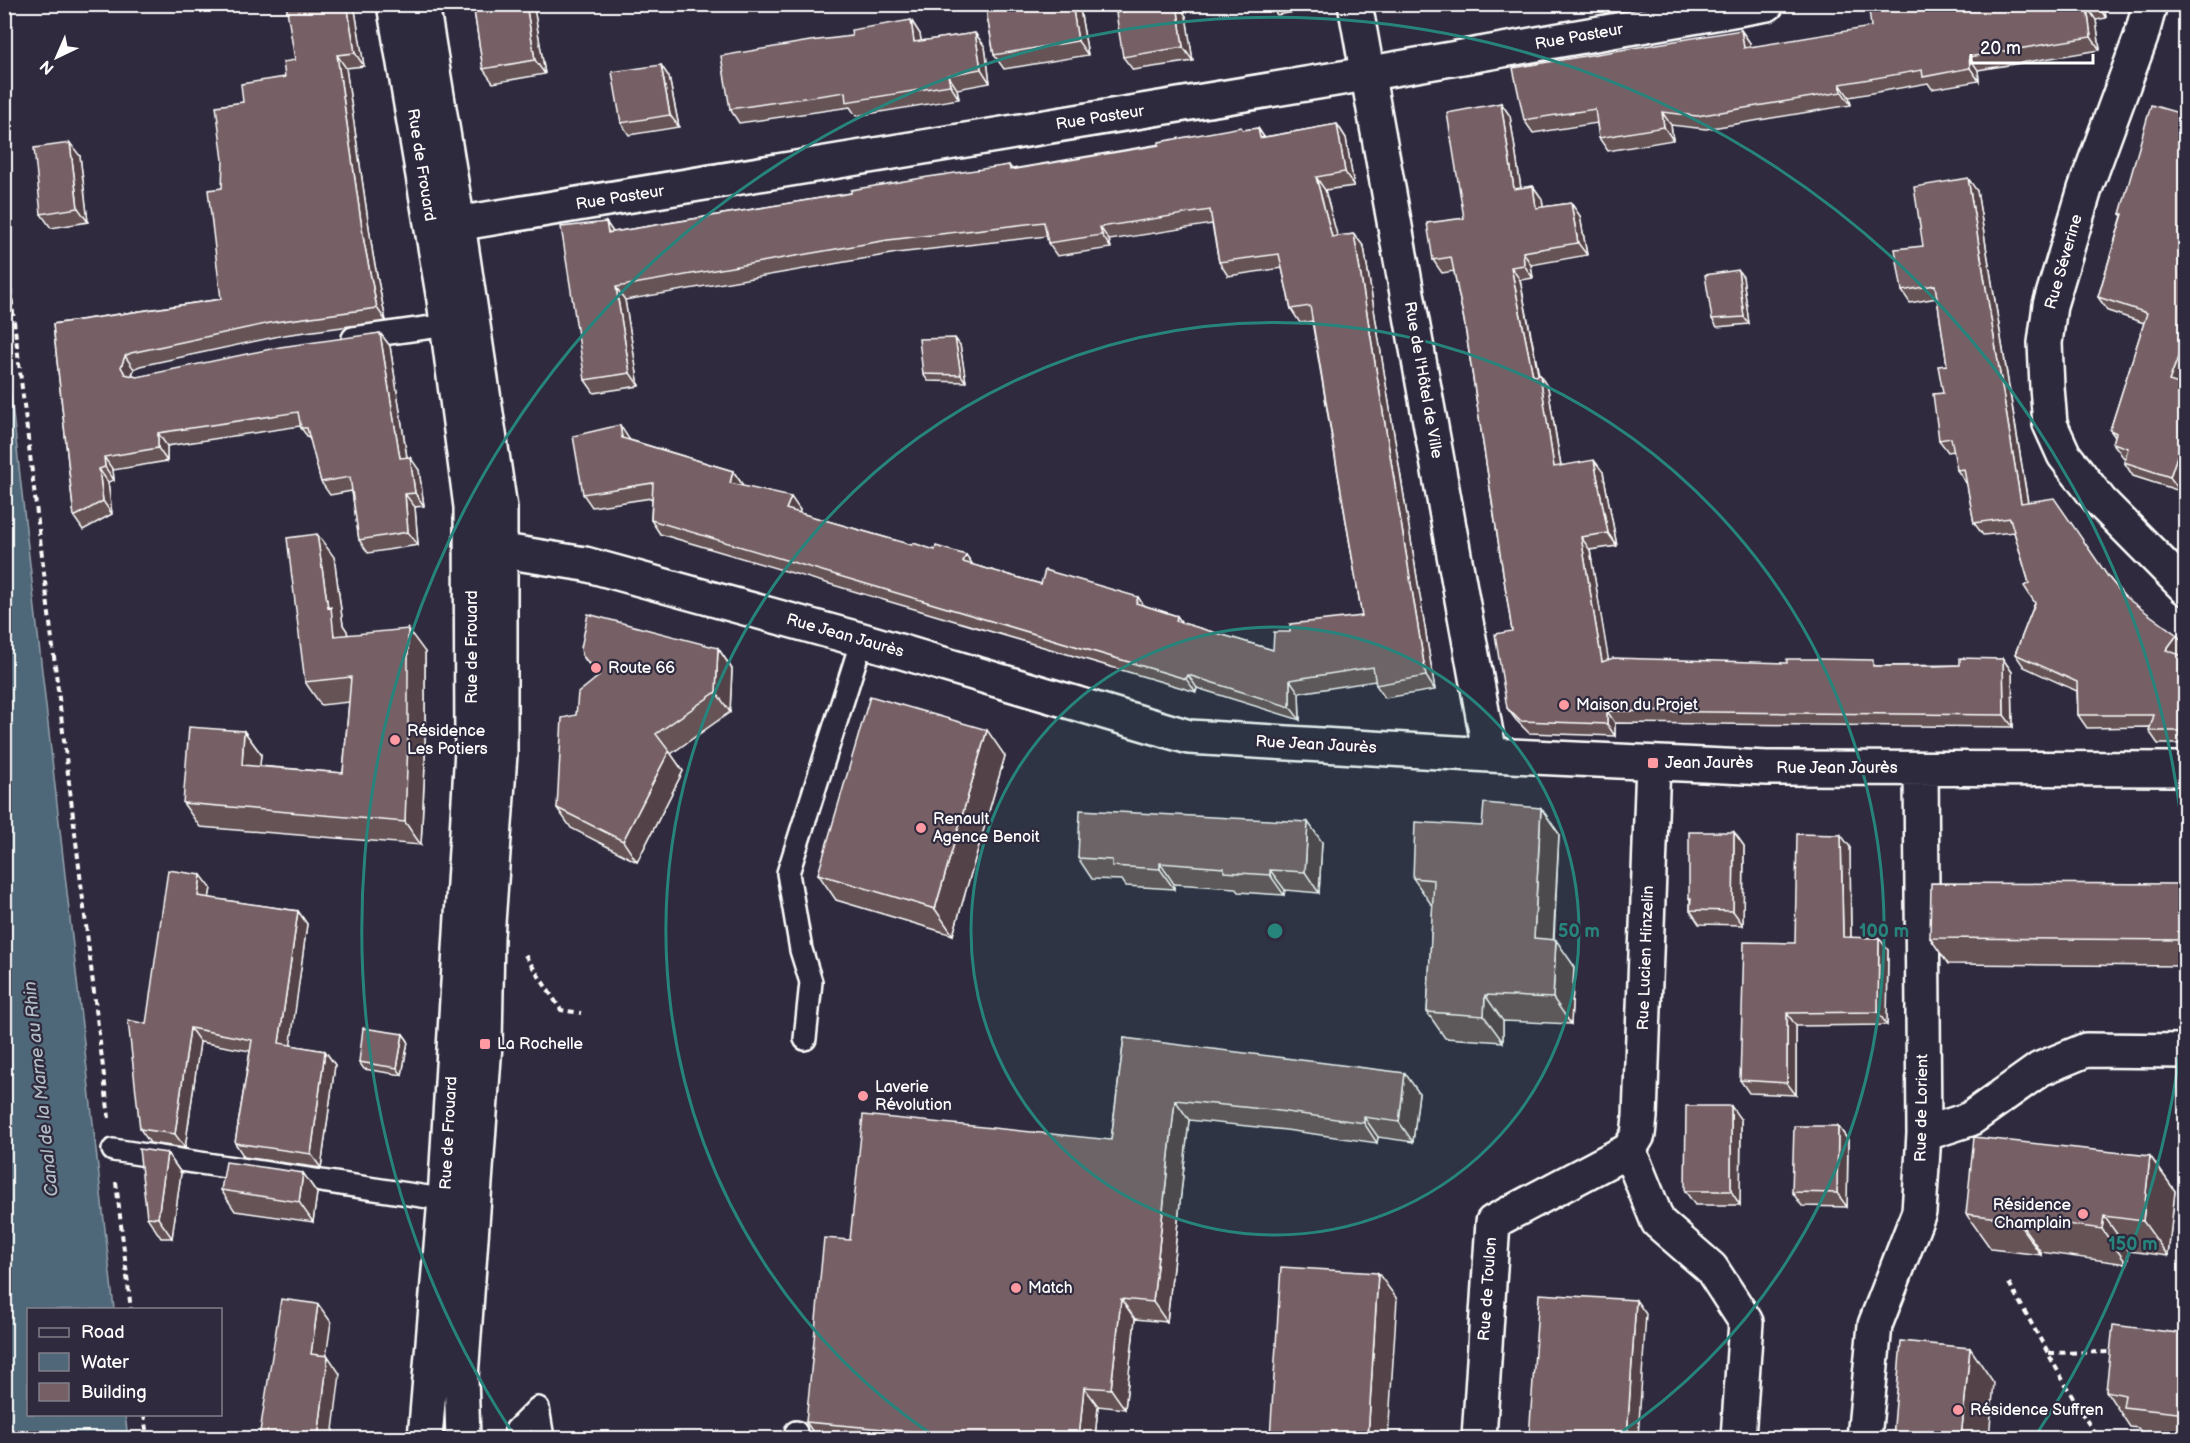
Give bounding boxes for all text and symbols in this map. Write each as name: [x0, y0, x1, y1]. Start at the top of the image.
street label: Rue Pasteur: [1533, 20, 1625, 54]
north arrow: [27, 27, 87, 87]
scale bar: [1971, 27, 2092, 65]
text: 20 m: [1980, 38, 2021, 59]
text: N: [37, 56, 59, 78]
street label: Rue Pasteur: [1055, 102, 1146, 134]
street label: Rue de Frouard: [403, 107, 439, 223]
street label: Rue Pasteur: [575, 182, 666, 214]
street label: Rue Séverine: [2041, 212, 2087, 312]
street label: Rue de l'Hôtel de Ville: [1400, 300, 1446, 461]
street label: Rue de Frouard: [463, 590, 482, 704]
street label: Rue Jean Jaurès: [784, 610, 906, 662]
place label: Route 66: [608, 659, 675, 678]
marker: Route 66: [589, 661, 603, 675]
place label: Maison du Projet: [1576, 696, 1698, 715]
marker: Maison du Projet: [1557, 698, 1571, 712]
place label: Résidence Les Potiers: [407, 722, 488, 759]
street label: Rue Jean Jaurès: [1255, 732, 1377, 758]
marker: Résidence Les Potiers: [388, 733, 402, 747]
place label: Jean Jaurès: [1665, 754, 1753, 773]
marker: Jean Jaurès: [1646, 756, 1660, 770]
street label: Rue Jean Jaurès: [1776, 759, 1898, 778]
place label: Renault Agence Benoit: [933, 810, 1040, 847]
marker: Renault Agence Benoit: [914, 821, 928, 835]
street label: Rue Lucien Hinzelin: [1634, 885, 1658, 1031]
centre of rings: [1265, 921, 1285, 941]
text: 50 m: [1558, 921, 1600, 942]
text: 100 m: [1859, 921, 1909, 942]
water label: Canal de la Marne au Rhin: [19, 980, 63, 1198]
place label: La Rochelle: [497, 1035, 583, 1054]
marker: La Rochelle: [478, 1037, 492, 1051]
street label: Rue de Lorient: [1912, 1054, 1932, 1162]
street label: Rue de Frouard: [437, 1076, 461, 1190]
place label: Laverie Révolution: [875, 1078, 952, 1115]
marker: Laverie Révolution: [856, 1089, 870, 1103]
place label: Résidence Champlain: [1993, 1196, 2072, 1233]
marker: Résidence Champlain: [2076, 1207, 2090, 1221]
text: 150 m: [2108, 1234, 2158, 1255]
street label: Rue de Toulon: [1475, 1236, 1501, 1342]
place label: Match: [1028, 1279, 1073, 1298]
marker: Match: [1009, 1281, 1023, 1295]
legend: [27, 1308, 222, 1416]
text: Road: [81, 1322, 125, 1343]
text: Water: [81, 1352, 129, 1373]
text: Building: [81, 1382, 147, 1403]
place label: Résidence Suffren: [1970, 1401, 2104, 1420]
marker: Résidence Suffren: [1951, 1403, 1965, 1417]

